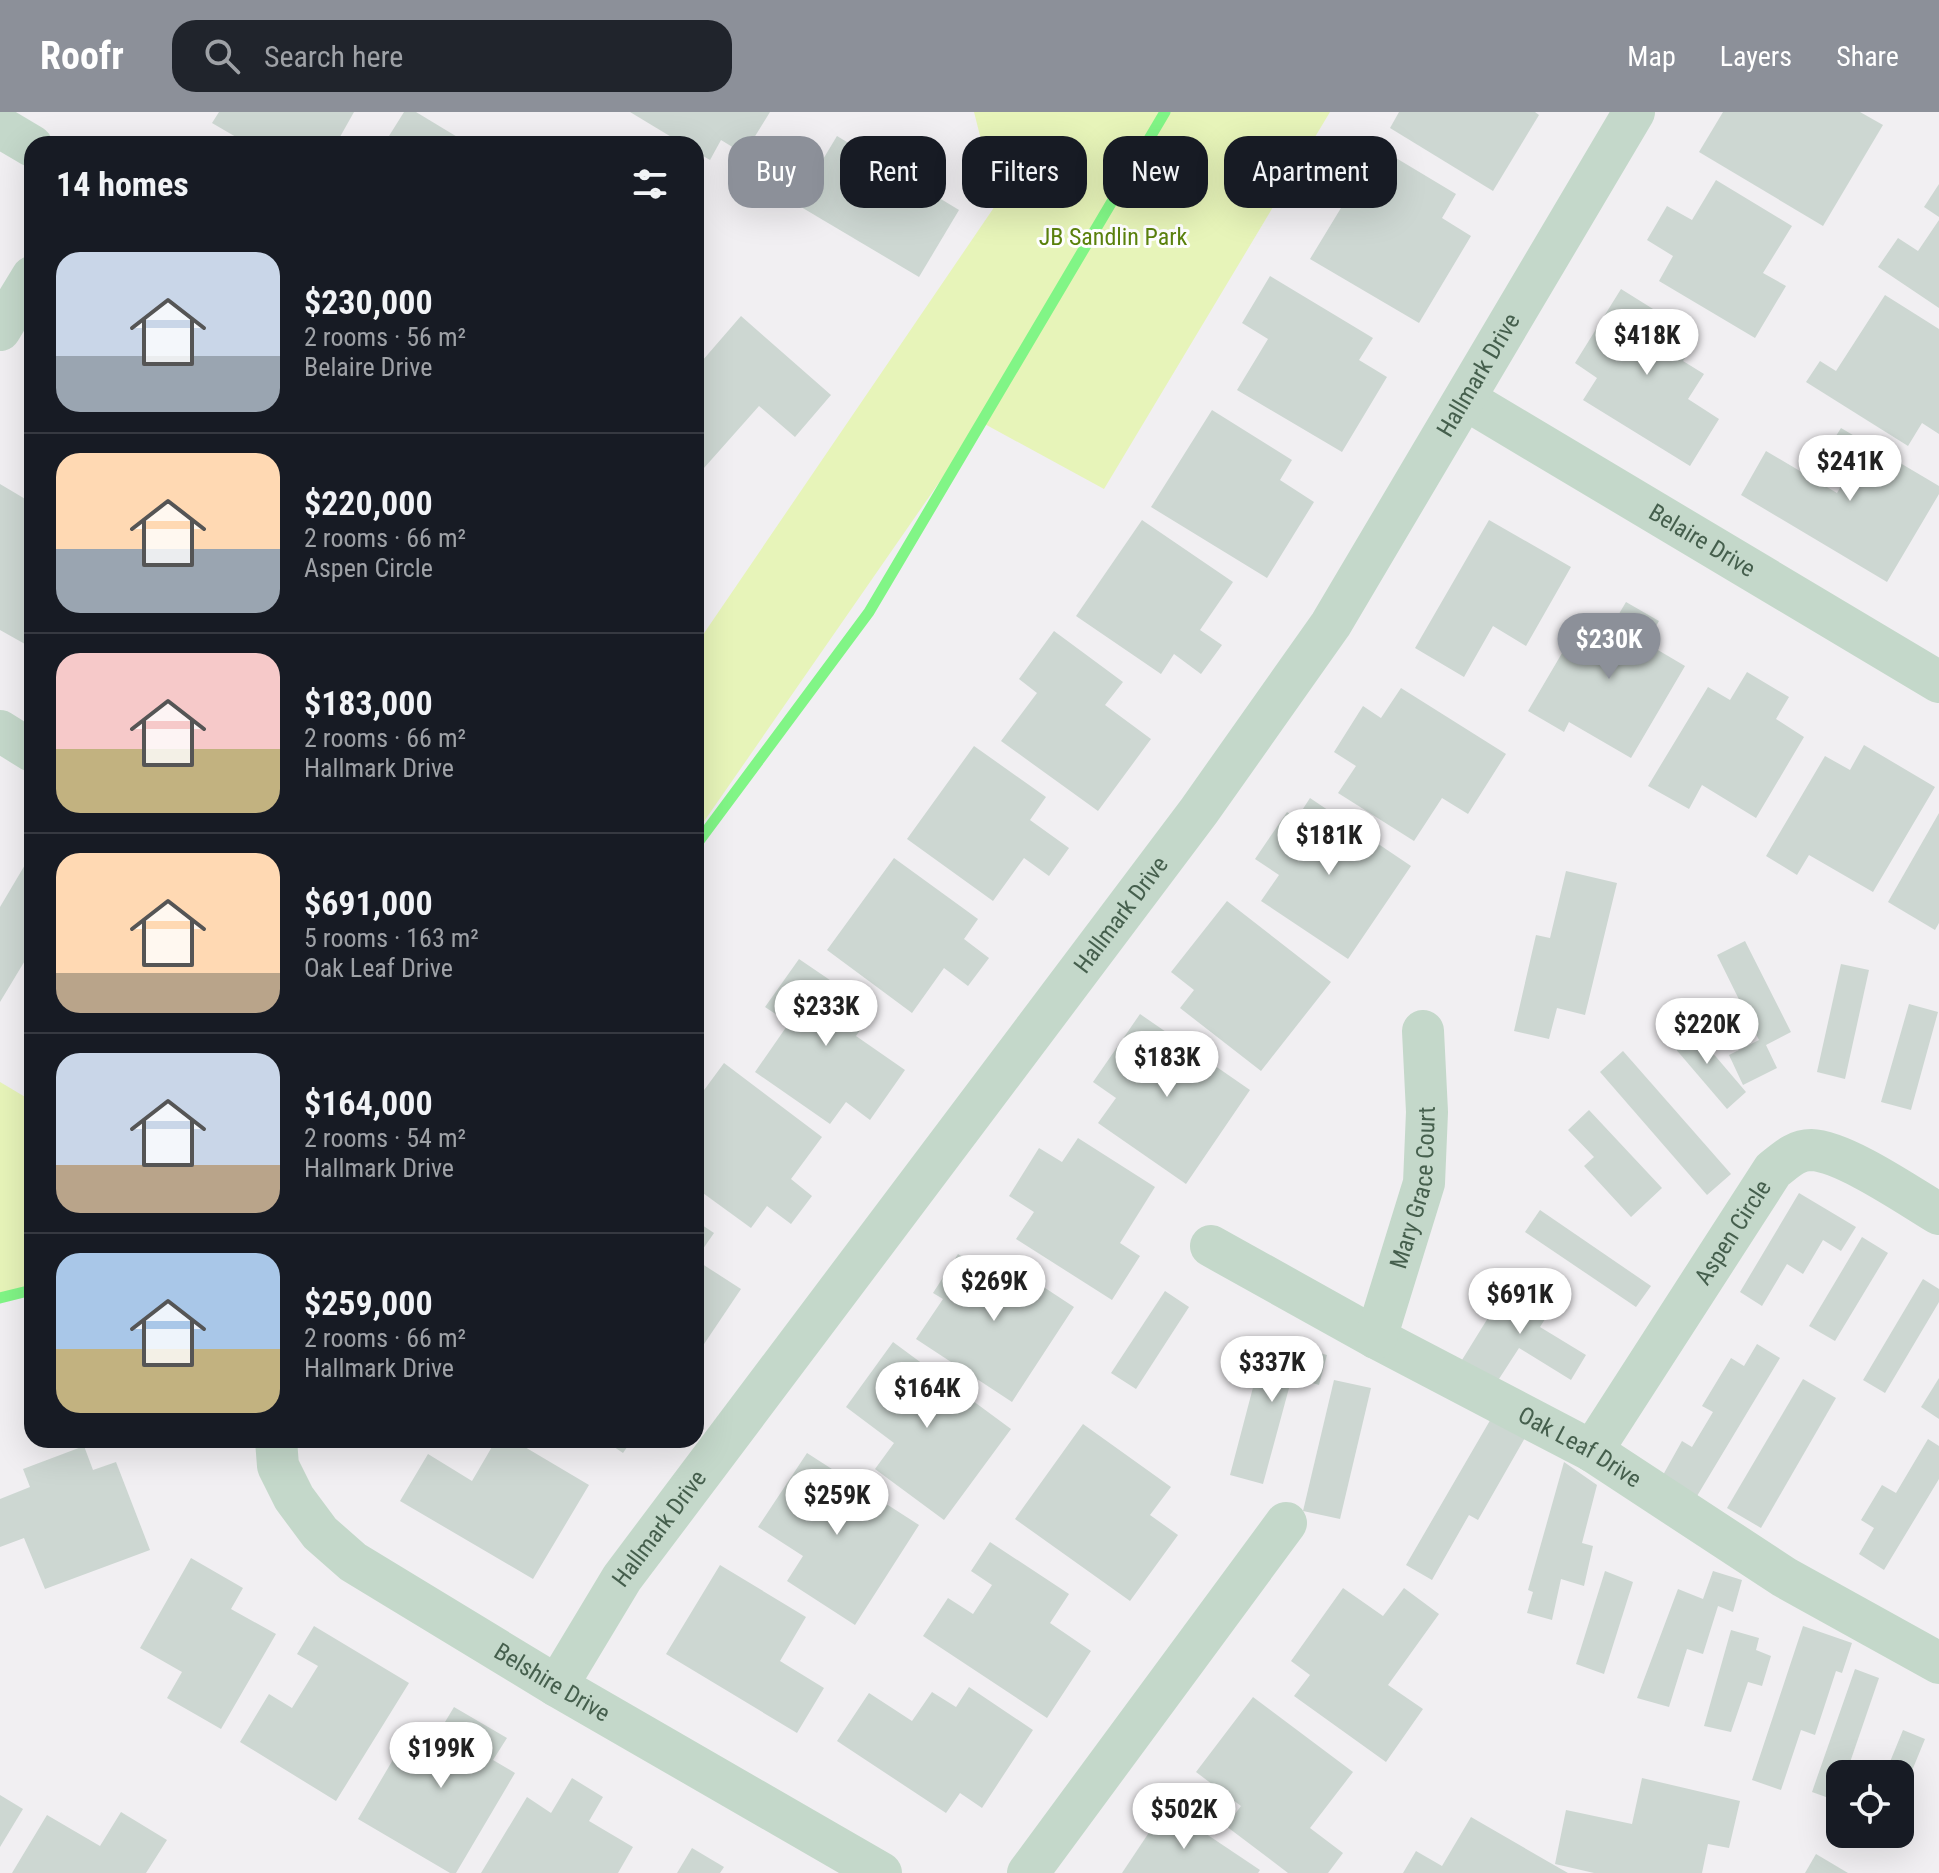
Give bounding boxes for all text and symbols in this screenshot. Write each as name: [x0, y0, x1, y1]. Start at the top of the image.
search box: [172, 20, 732, 92]
text: Roofr: [40, 34, 124, 78]
icon: search: [200, 34, 244, 78]
text: Search here: [264, 39, 403, 74]
text: Map: [1627, 40, 1676, 73]
text: Layers: [1720, 40, 1792, 73]
text: Share: [1836, 40, 1899, 73]
chip: Buy: [728, 136, 824, 208]
chip: Rent: [840, 136, 946, 208]
chip: Filters: [962, 136, 1087, 208]
chip: New: [1103, 136, 1208, 208]
chip: Apartment: [1224, 136, 1397, 208]
icon: filters: [628, 162, 672, 206]
text: 14 homes: [56, 164, 189, 204]
park label: JB Sandlin Park: [1039, 223, 1187, 251]
text: $230,000: [304, 282, 433, 322]
icon: home: [120, 284, 216, 380]
street label: Hallmark Drive: [1431, 308, 1526, 442]
pin: $418K: [1591, 309, 1703, 377]
text: $418K: [1614, 320, 1680, 350]
text: 2 rooms · 56 m²: [304, 322, 466, 352]
text: Belaire Drive: [304, 352, 432, 382]
pin: $241K: [1794, 435, 1906, 503]
text: $241K: [1817, 446, 1883, 476]
text: $220,000: [304, 483, 433, 523]
icon: home: [120, 485, 216, 581]
street label: Belaire Drive: [1644, 498, 1760, 583]
text: 2 rooms · 66 m²: [304, 523, 466, 553]
text: Aspen Circle: [304, 553, 433, 583]
pin: $230K: [1553, 613, 1665, 681]
text: $230K: [1576, 624, 1642, 654]
text: $183,000: [304, 683, 433, 723]
icon: home: [120, 685, 216, 781]
text: 2 rooms · 66 m²: [304, 723, 466, 753]
text: Hallmark Drive: [304, 753, 454, 783]
pin: $181K: [1273, 809, 1385, 877]
text: $181K: [1296, 820, 1362, 850]
street label: Hallmark Drive: [1068, 851, 1174, 979]
text: $691,000: [304, 883, 433, 923]
icon: home: [120, 885, 216, 981]
text: 5 rooms · 163 m²: [304, 923, 479, 953]
text: Oak Leaf Drive: [304, 953, 453, 983]
pin: $233K: [770, 980, 882, 1048]
text: $233K: [793, 991, 859, 1021]
pin: $220K: [1651, 998, 1763, 1066]
text: $220K: [1674, 1009, 1740, 1039]
pin: $183K: [1111, 1031, 1223, 1099]
text: $183K: [1134, 1042, 1200, 1072]
text: $164,000: [304, 1083, 433, 1123]
icon: home: [120, 1085, 216, 1181]
street label: Mary Grace Court: [1384, 1106, 1441, 1272]
text: 2 rooms · 54 m²: [304, 1123, 466, 1153]
text: Hallmark Drive: [304, 1153, 454, 1183]
street label: Aspen Circle: [1689, 1175, 1777, 1290]
pin: $269K: [938, 1255, 1050, 1323]
text: $269K: [961, 1266, 1027, 1296]
pin: $691K: [1464, 1268, 1576, 1336]
text: $691K: [1487, 1279, 1553, 1309]
text: $259,000: [304, 1283, 433, 1323]
icon: home: [120, 1285, 216, 1381]
text: 2 rooms · 66 m²: [304, 1323, 466, 1353]
pin: $337K: [1216, 1336, 1328, 1404]
text: $337K: [1239, 1347, 1305, 1377]
text: Hallmark Drive: [304, 1353, 454, 1383]
pin: $164K: [871, 1362, 983, 1430]
text: $164K: [894, 1373, 960, 1403]
street label: Oak Leaf Drive: [1513, 1401, 1647, 1493]
street label: Hallmark Drive: [606, 1465, 712, 1592]
pin: $259K: [781, 1469, 893, 1537]
text: $259K: [804, 1480, 870, 1510]
street label: Belshire Drive: [489, 1637, 615, 1727]
pin: $199K: [385, 1722, 497, 1790]
text: $199K: [408, 1733, 474, 1763]
map controls: [1826, 1760, 1914, 1848]
button: locate: [1826, 1760, 1914, 1848]
pin: $502K: [1128, 1783, 1240, 1851]
text: $502K: [1151, 1794, 1217, 1824]

